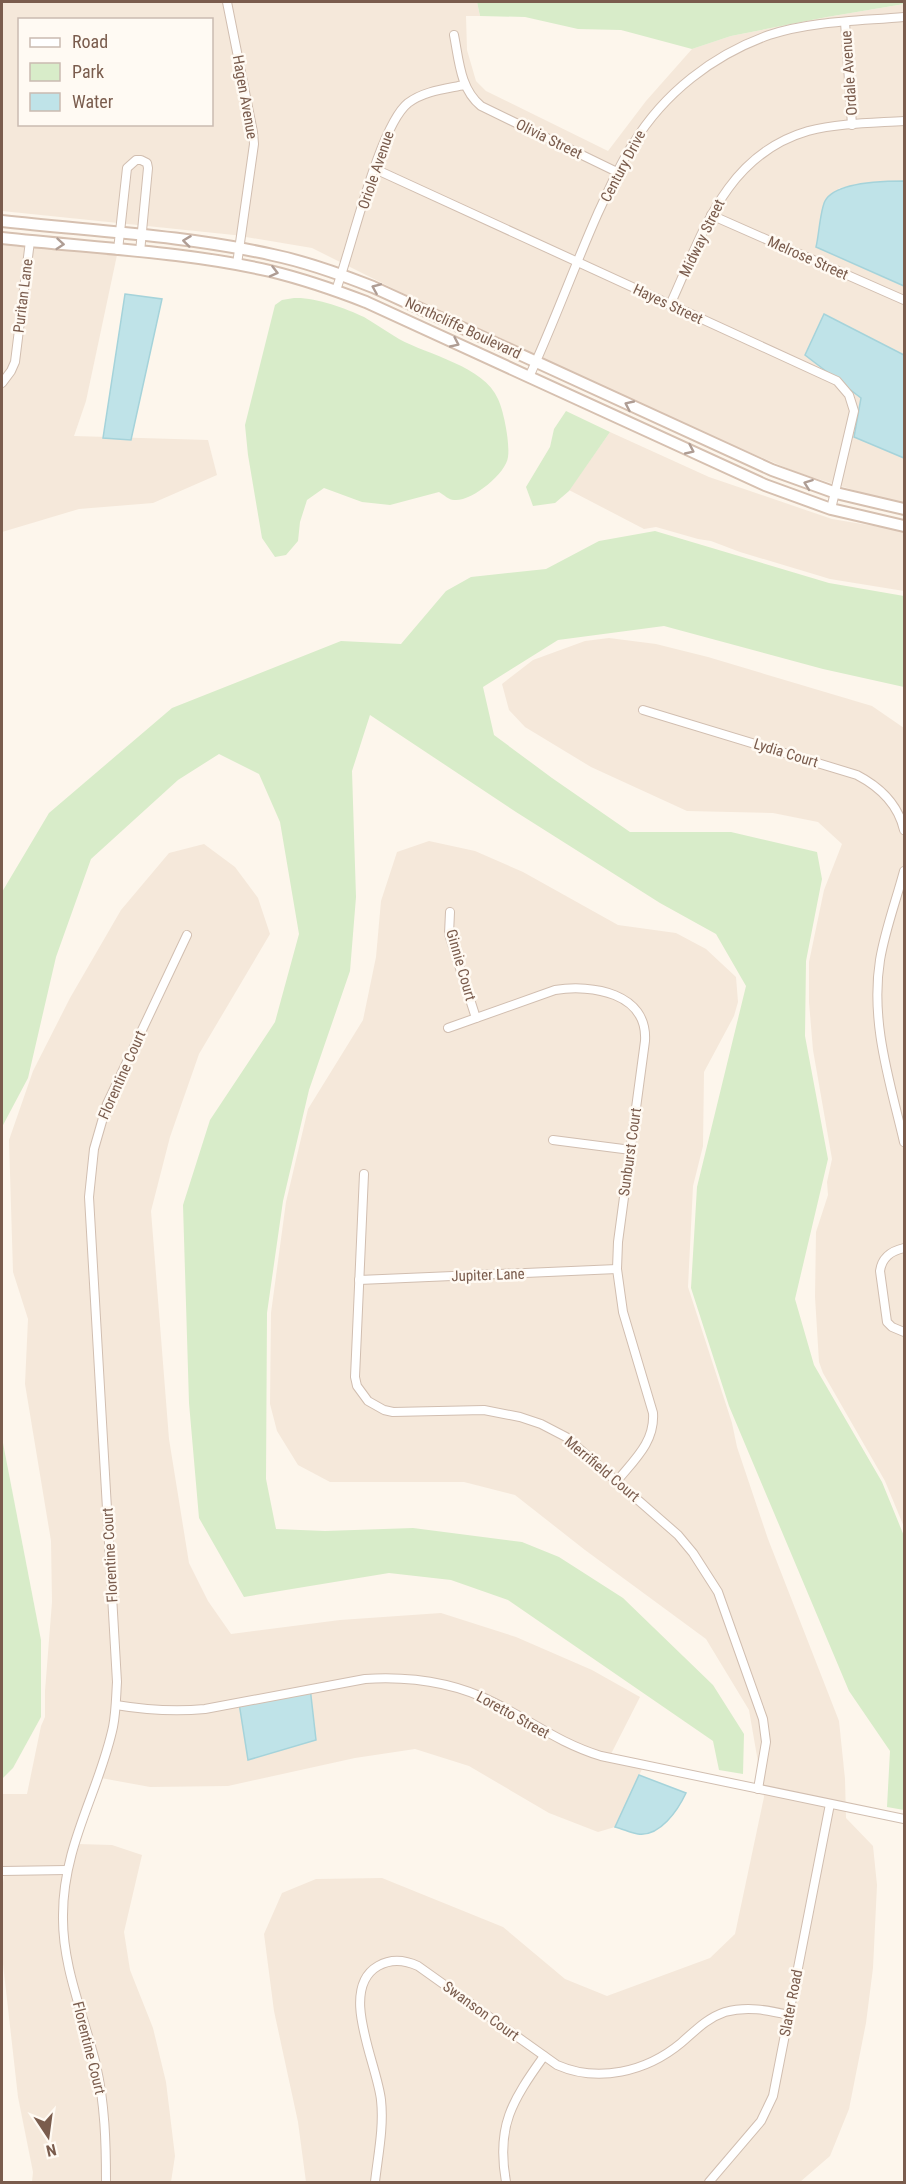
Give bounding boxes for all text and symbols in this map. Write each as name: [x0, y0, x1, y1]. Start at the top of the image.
legend: [18, 18, 213, 126]
street label: Ordale Avenue: [837, 30, 861, 116]
text: Road: [72, 31, 108, 52]
street label: Hagen Avenue: [229, 54, 261, 140]
text: Park: [72, 61, 104, 82]
text: Water: [72, 91, 114, 112]
street label: Olivia Street: [513, 115, 585, 163]
street label: Century Drive: [597, 127, 649, 205]
street label: Oriole Avenue: [354, 128, 398, 212]
street label: Midway Street: [676, 196, 728, 280]
street label: Melrose Street: [765, 232, 851, 284]
one-way arrow: [183, 235, 192, 247]
one-way arrow: [55, 237, 64, 250]
street label: Puritan Lane: [10, 258, 36, 334]
one-way arrow: [269, 265, 279, 278]
street label: Hayes Street: [630, 280, 706, 328]
one-way arrow: [371, 284, 382, 296]
street label: Northcliffe Boulevard: [402, 293, 524, 363]
one-way arrow: [448, 335, 459, 347]
one-way arrow: [625, 400, 636, 412]
one-way arrow: [683, 443, 694, 455]
one-way arrow: [803, 478, 813, 491]
street label: Lydia Court: [752, 735, 820, 771]
street label: Ginnie Court: [442, 927, 480, 1003]
street label: Florentine Court: [94, 1028, 150, 1122]
street label: Sunburst Court: [615, 1107, 645, 1197]
street label: Jupiter Lane: [451, 1265, 525, 1285]
street label: Merrifield Court: [561, 1432, 643, 1506]
street label: Florentine Court: [99, 1507, 121, 1603]
street label: Loretto Street: [473, 1687, 553, 1743]
street label: Slater Road: [776, 1968, 806, 2038]
street label: Swanson Court: [439, 1977, 523, 2045]
street label: Florentine Court: [69, 2000, 109, 2096]
north arrow: [18, 2106, 78, 2166]
text: N: [44, 2140, 58, 2160]

